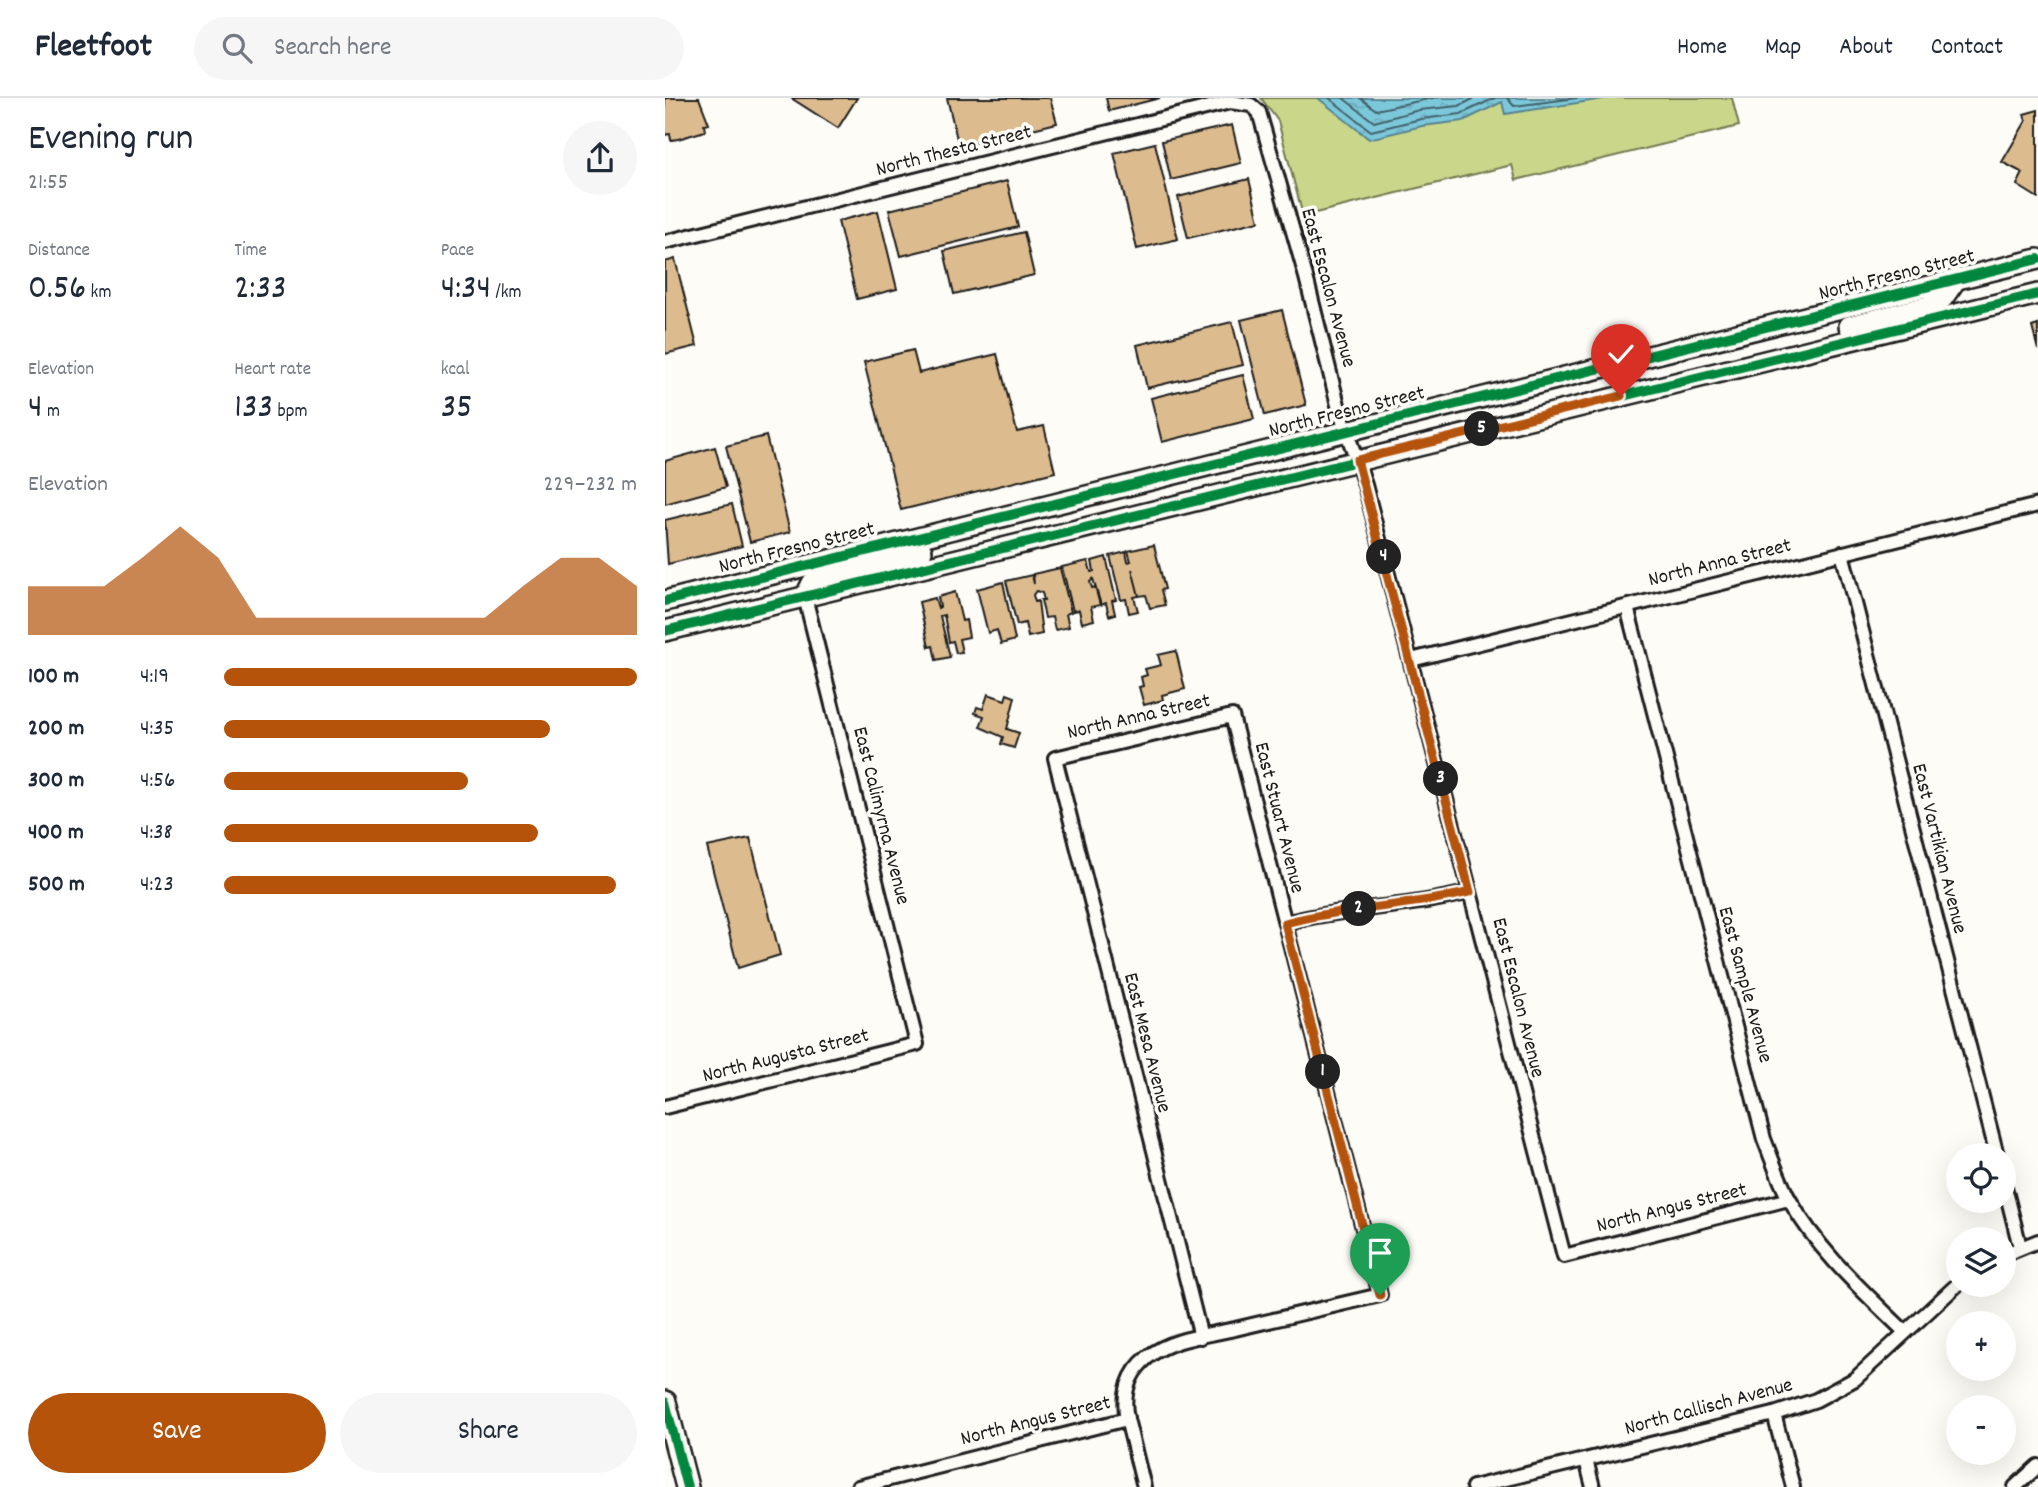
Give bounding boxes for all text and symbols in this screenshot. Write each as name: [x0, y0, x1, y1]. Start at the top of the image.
search box: [194, 17, 684, 80]
text: Fleetfoot: [35, 25, 152, 72]
icon: search: [218, 29, 256, 67]
text: Search here: [274, 30, 391, 67]
text: Home: [1677, 31, 1727, 65]
text: Map: [1765, 31, 1801, 65]
text: About: [1839, 31, 1893, 65]
text: Contact: [1931, 31, 2003, 65]
text: Evening run: [28, 113, 193, 168]
street label: North Thesta Street: [873, 118, 1035, 186]
button: share: [563, 121, 637, 195]
text: 21:55: [28, 167, 68, 200]
street label: East Escalon Avenue: [1291, 205, 1363, 371]
text: Distance: [28, 238, 90, 265]
text: Time: [234, 238, 267, 265]
text: Pace: [441, 238, 474, 265]
street label: North Fresno Street: [1816, 242, 1978, 310]
text: 0.56: [28, 265, 86, 315]
text: 2:33: [234, 265, 287, 315]
text: 4:34: [441, 265, 491, 315]
text: km: [86, 280, 111, 307]
text: /km: [491, 280, 522, 307]
pin: [1591, 324, 1651, 396]
icon: check: [1602, 335, 1640, 373]
text: Elevation: [28, 357, 94, 384]
text: Heart rate: [234, 357, 311, 384]
text: kcal: [441, 357, 470, 384]
street label: North Fresno Street: [1266, 379, 1428, 447]
text: 4: [28, 384, 43, 434]
text: 133: [234, 384, 273, 434]
text: 35: [441, 384, 472, 434]
text: m: [43, 399, 60, 426]
text: bpm: [273, 399, 307, 426]
pin: 5: [1465, 412, 1499, 446]
text: 5: [1477, 415, 1486, 442]
text: Elevation: [28, 469, 108, 502]
text: 229–232 m: [544, 469, 637, 502]
street label: North Fresno Street: [716, 515, 878, 583]
street label: North Anna Street: [1645, 532, 1795, 596]
pin: 4: [1367, 540, 1401, 574]
text: 4: [1380, 543, 1387, 570]
text: 100 m: [28, 661, 79, 694]
text: 4:19: [140, 661, 169, 694]
street label: North Anna Street: [1064, 687, 1214, 749]
text: 200 m: [28, 713, 84, 746]
text: 4:35: [140, 713, 174, 746]
street label: East Calimyrna Avenue: [843, 724, 917, 908]
street label: East Stuart Avenue: [1245, 739, 1311, 897]
street label: East Vartikian Avenue: [1902, 761, 1974, 937]
pin: 3: [1423, 762, 1459, 796]
text: 300 m: [28, 765, 84, 798]
text: 4:56: [140, 765, 175, 798]
text: 3: [1436, 765, 1445, 792]
text: 400 m: [28, 817, 84, 850]
text: 4:38: [140, 817, 173, 850]
text: 500 m: [28, 869, 85, 902]
text: 4:23: [140, 869, 174, 902]
pin: 2: [1341, 892, 1377, 926]
text: 2: [1354, 895, 1363, 922]
street label: East Sample Avenue: [1709, 904, 1779, 1066]
street label: East Escalon Avenue: [1483, 915, 1551, 1081]
street label: East Mesa Avenue: [1114, 970, 1178, 1116]
street label: North Augusta Street: [700, 1022, 873, 1092]
pin: 1: [1305, 1054, 1341, 1090]
text: 1: [1320, 1058, 1325, 1085]
map controls: [1946, 1143, 2016, 1465]
button: locate: [1946, 1143, 2016, 1213]
street label: North Angus Street: [1594, 1176, 1750, 1242]
pin: [1350, 1223, 1410, 1295]
button: layers: [1946, 1227, 2016, 1297]
icon: arrive: [1361, 1234, 1399, 1272]
button: +: [1946, 1311, 2016, 1381]
street label: North Callisch Avenue: [1622, 1371, 1796, 1445]
street label: North Angus Street: [958, 1389, 1114, 1455]
button: Save: [28, 1393, 326, 1473]
button: Share: [340, 1393, 637, 1473]
button: −: [1946, 1395, 2016, 1465]

